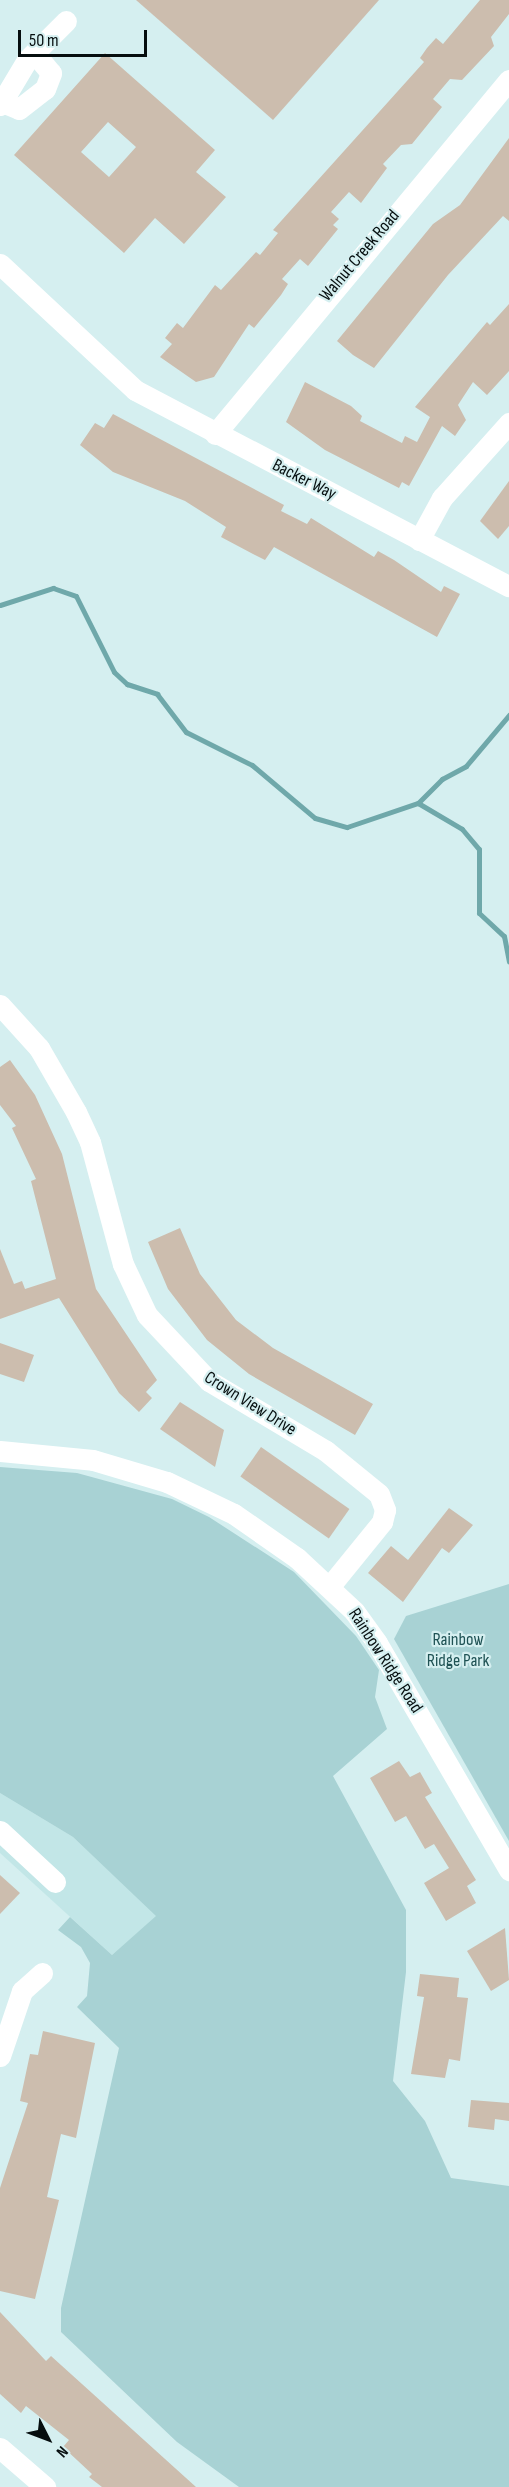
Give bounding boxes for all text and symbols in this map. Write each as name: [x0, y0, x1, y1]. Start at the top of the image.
scale bar: [21, 18, 150, 56]
text: 50 m: [29, 30, 59, 51]
street label: Walnut Creek Road: [315, 206, 405, 306]
street label: Backer Way: [268, 455, 340, 505]
street label: Crown View Drive: [200, 1367, 300, 1441]
street label: Rainbow Ridge Road: [343, 1605, 427, 1717]
park label: Rainbow Ridge Park: [427, 1630, 489, 1672]
north arrow: [18, 2409, 78, 2469]
text: N: [52, 2442, 72, 2461]

